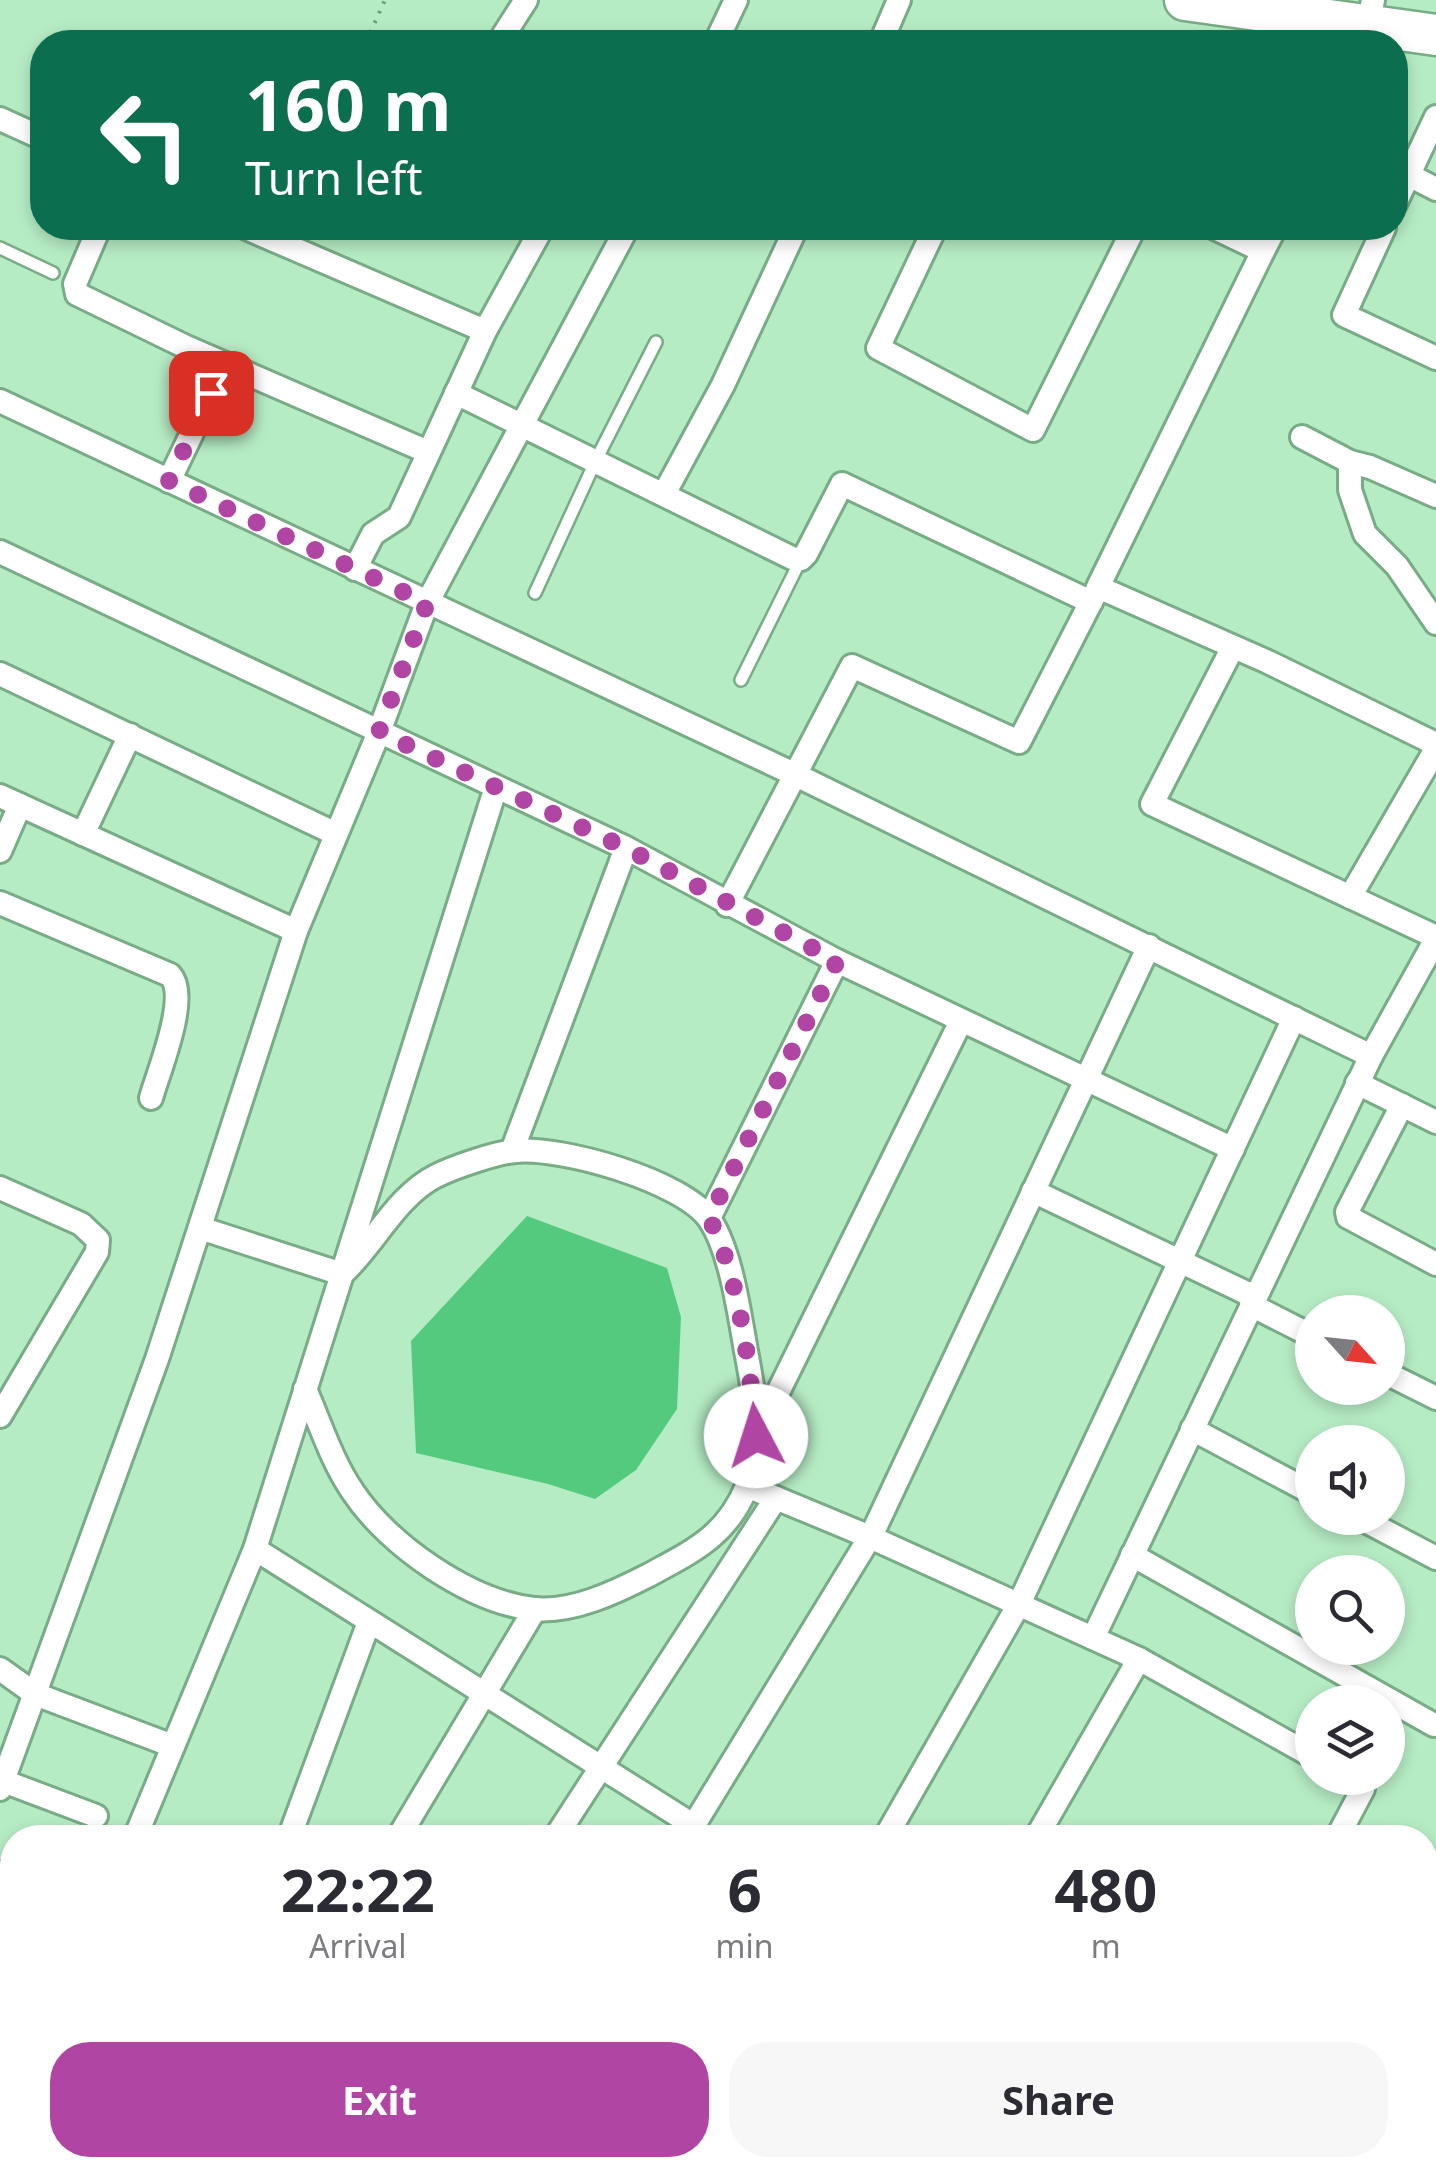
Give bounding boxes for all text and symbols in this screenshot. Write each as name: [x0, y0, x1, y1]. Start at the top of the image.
text: 160 m: [245, 56, 452, 152]
icon: left: [80, 70, 210, 200]
text: Turn left: [245, 147, 422, 208]
pin: [169, 351, 254, 436]
icon: arrive: [184, 366, 239, 421]
north arrow: [1295, 1295, 1405, 1405]
map controls: [1295, 1295, 1405, 1795]
position arrow: [704, 1384, 808, 1488]
button: sound: [1295, 1425, 1405, 1535]
button: search: [1295, 1555, 1405, 1665]
button: layers: [1295, 1685, 1405, 1795]
text: 22:22: [281, 1848, 435, 1930]
text: 6: [727, 1848, 762, 1930]
text: 480: [1054, 1848, 1157, 1930]
text: Arrival: [309, 1924, 407, 1967]
text: min: [716, 1924, 774, 1967]
text: m: [1091, 1924, 1121, 1967]
button: Exit: [50, 2042, 709, 2157]
button: Share: [729, 2042, 1388, 2157]

